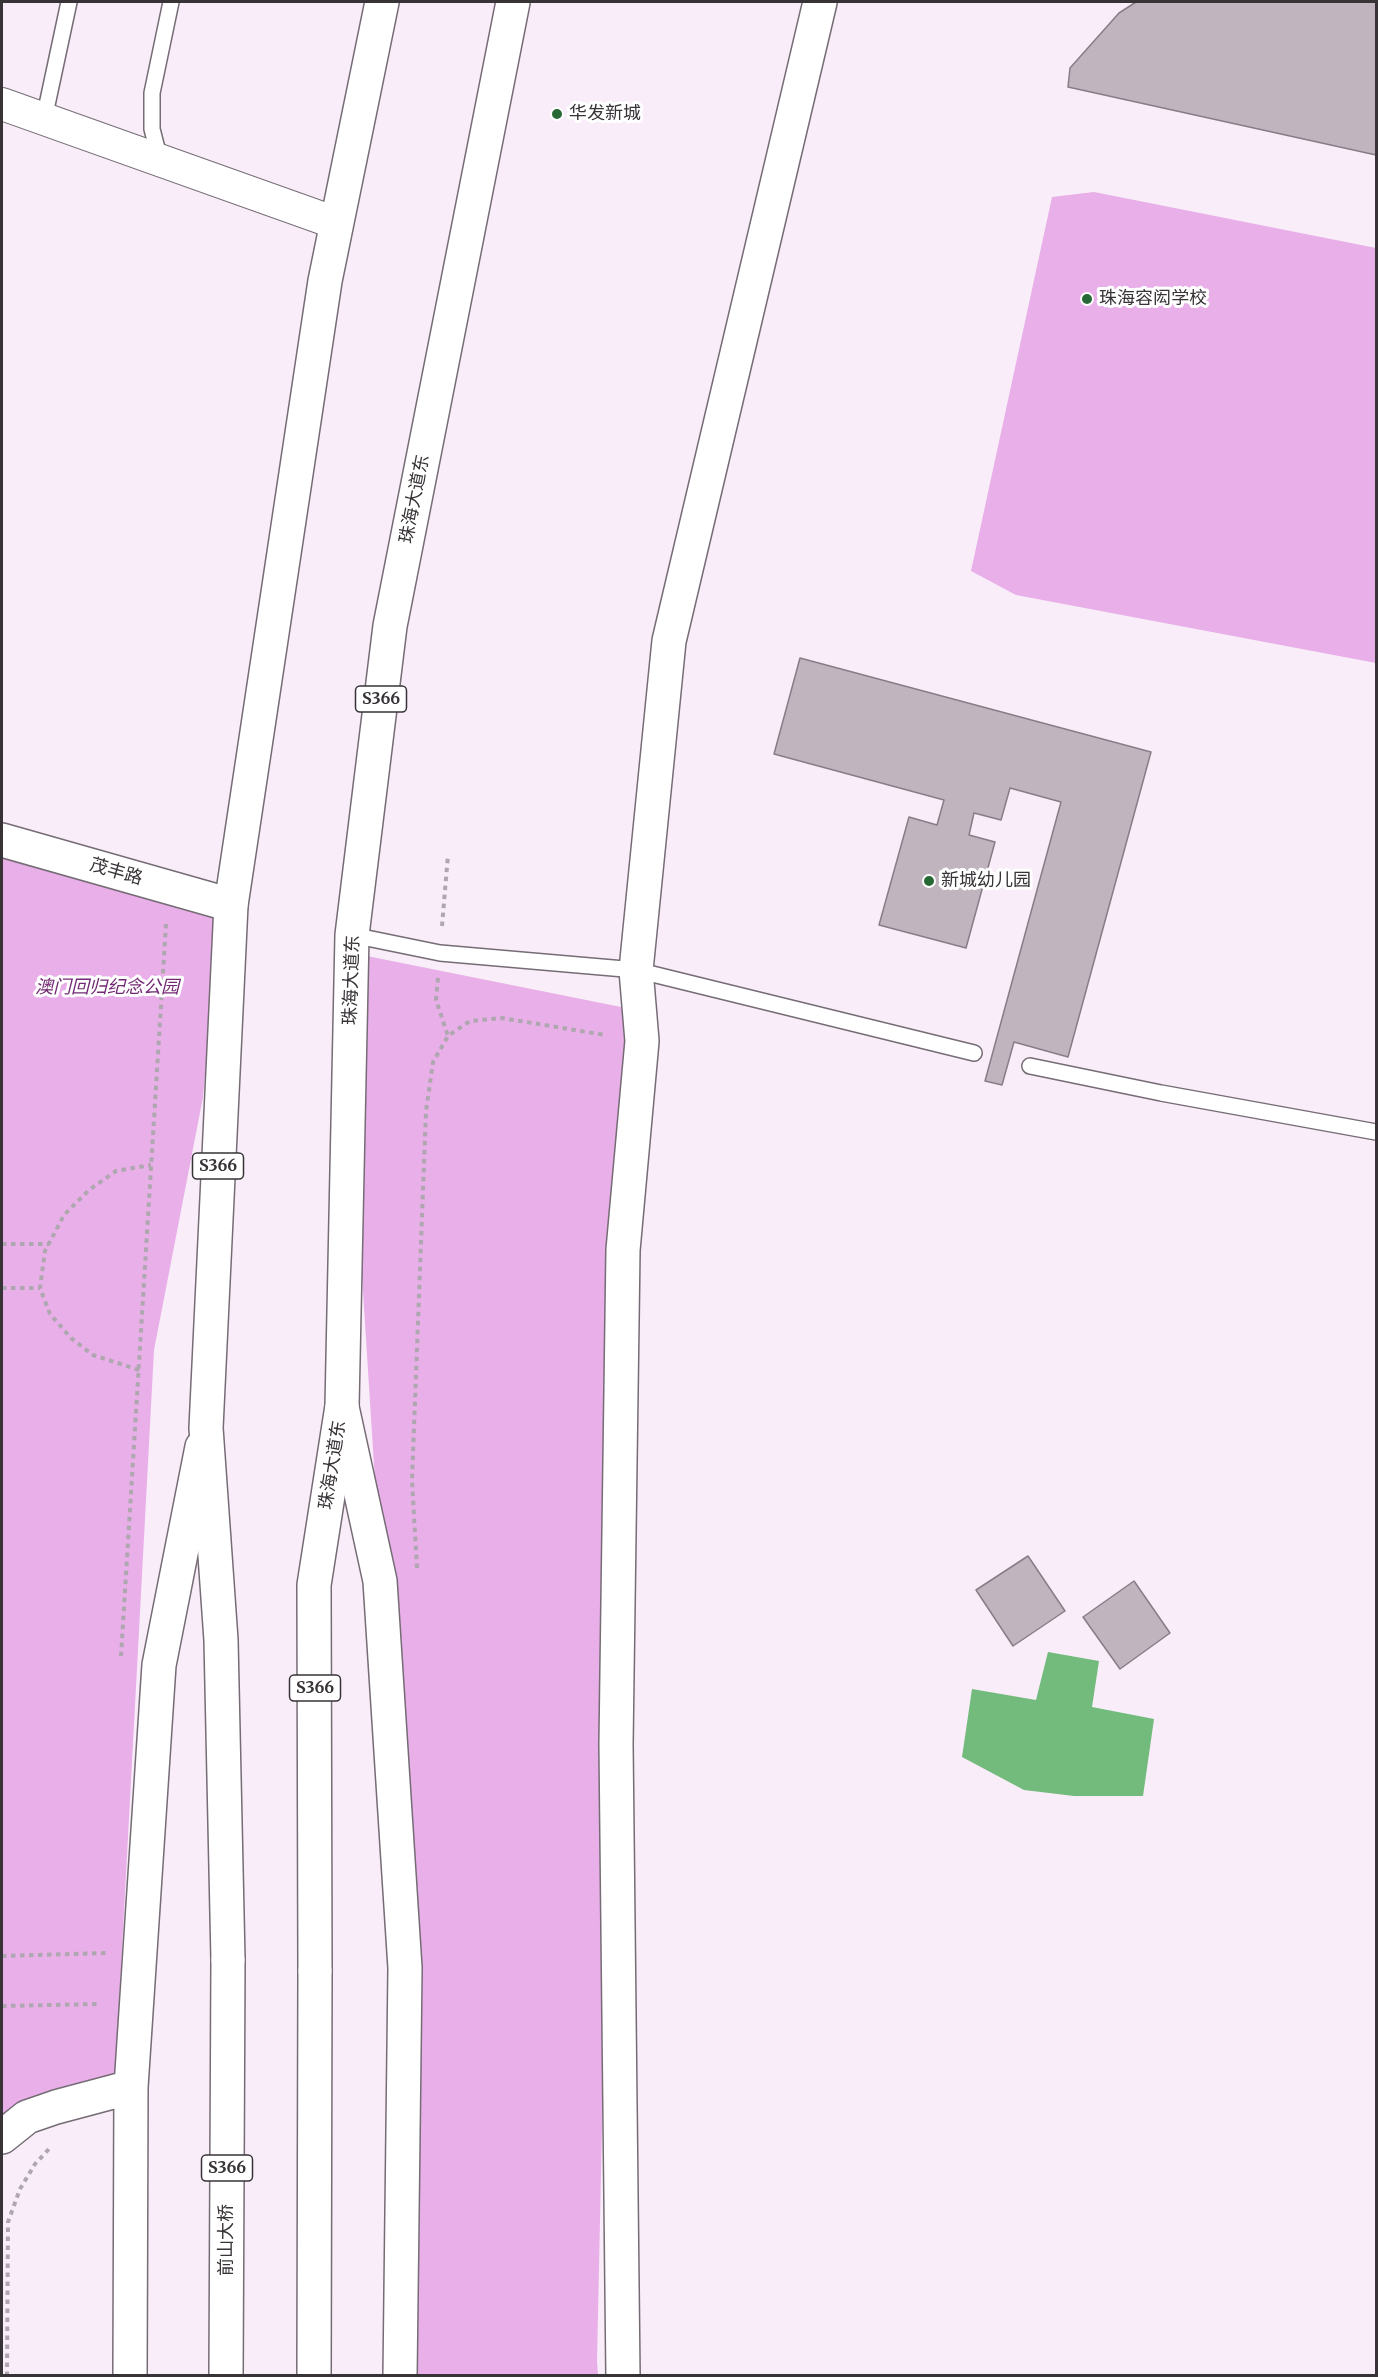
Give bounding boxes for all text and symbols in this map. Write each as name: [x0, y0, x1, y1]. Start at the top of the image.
place label: 华发新城: [569, 103, 641, 125]
marker: 华发新城: [550, 107, 564, 121]
place label: 珠海容闳学校: [1099, 288, 1207, 310]
marker: 珠海容闳学校: [1080, 292, 1094, 306]
street label: 珠海大道东: [396, 453, 434, 545]
road number: S366: [356, 686, 406, 712]
street label: 茂丰路: [87, 854, 145, 890]
place label: 新城幼儿园: [941, 870, 1031, 892]
marker: 新城幼儿园: [922, 874, 936, 888]
street label: 珠海大道东: [340, 935, 364, 1025]
park label: 澳门回归纪念公园: [35, 977, 179, 999]
road number: S366: [192, 1153, 244, 1179]
street label: 珠海大道东: [315, 1419, 351, 1511]
road number: S366: [290, 1675, 340, 1701]
road number: S366: [202, 2155, 252, 2181]
street label: 前山大桥: [216, 2204, 238, 2276]

